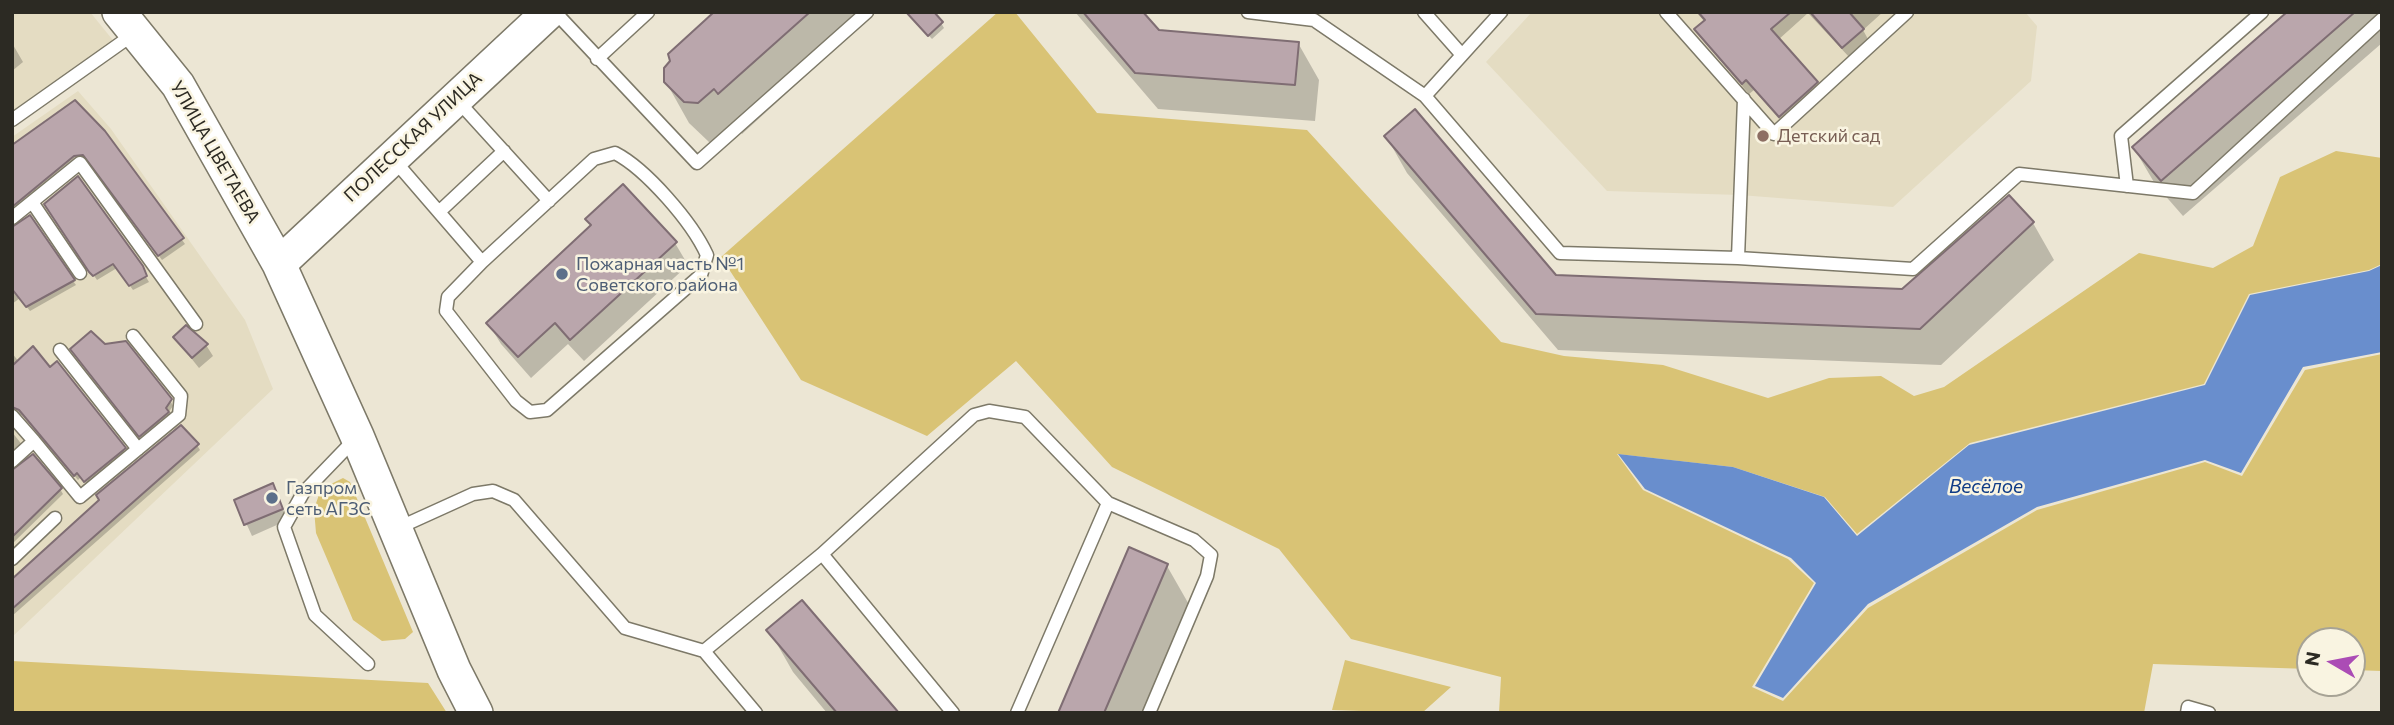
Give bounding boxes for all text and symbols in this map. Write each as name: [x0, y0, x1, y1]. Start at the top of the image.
street label: ПОЛЕССКАЯ УЛИЦА: [340, 68, 486, 206]
street label: УЛИЦА ЦВЕТАЕВА: [166, 77, 264, 227]
place label: Детский сад: [1777, 125, 1880, 147]
marker: Детский сад: [1755, 128, 1771, 144]
place label: Пожарная часть №1 Советского района: [576, 253, 744, 296]
marker: Пожарная часть №1 Советского района: [554, 266, 570, 282]
water label: Весёлое: [1949, 476, 2023, 498]
place label: Газпром сеть АГЗС: [286, 477, 371, 520]
marker: Газпром сеть АГЗС: [264, 490, 280, 506]
north arrow: [2296, 627, 2366, 697]
text: N: [2299, 650, 2324, 668]

